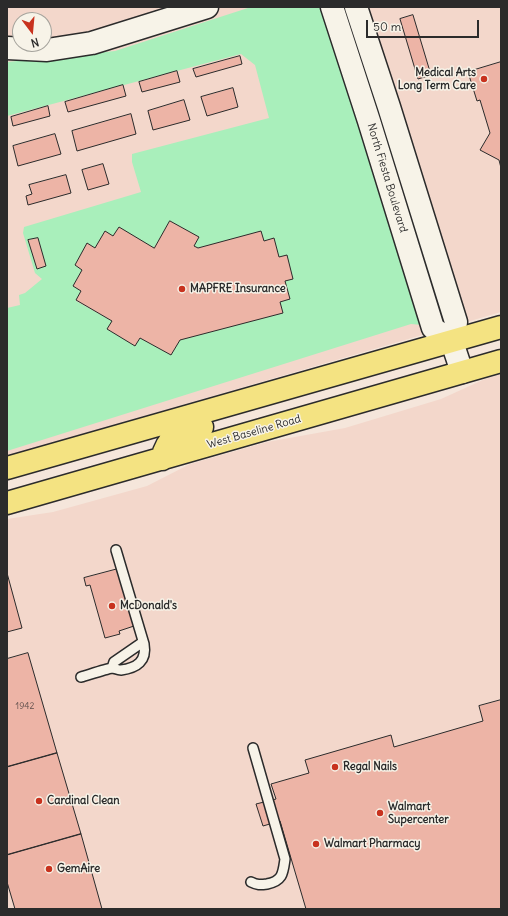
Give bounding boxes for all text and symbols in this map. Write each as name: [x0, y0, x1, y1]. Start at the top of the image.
north arrow: [12, 12, 52, 52]
scale bar: [368, 12, 481, 38]
text: 50 m: [373, 19, 401, 34]
text: N: [29, 35, 41, 50]
place label: Medical Arts Long Term Care: [398, 66, 476, 92]
marker: Medical Arts Long Term Care: [479, 74, 489, 84]
street label: North Fiesta Boulevard: [364, 122, 410, 234]
place label: MAPFRE Insurance: [190, 282, 286, 296]
marker: MAPFRE Insurance: [177, 284, 187, 294]
street label: West Baseline Road: [206, 412, 302, 452]
place label: McDonald's: [120, 599, 177, 613]
marker: McDonald's: [107, 601, 117, 611]
house number: 1942: [16, 701, 34, 711]
place label: Regal Nails: [343, 760, 397, 774]
marker: Regal Nails: [330, 762, 340, 772]
place label: Cardinal Clean: [47, 794, 120, 808]
marker: Cardinal Clean: [34, 796, 44, 806]
place label: Walmart Supercenter: [388, 800, 449, 826]
marker: Walmart Supercenter: [375, 808, 385, 818]
place label: Walmart Pharmacy: [324, 837, 421, 851]
marker: Walmart Pharmacy: [311, 839, 321, 849]
place label: GemAire: [57, 862, 100, 876]
marker: GemAire: [44, 864, 54, 874]

